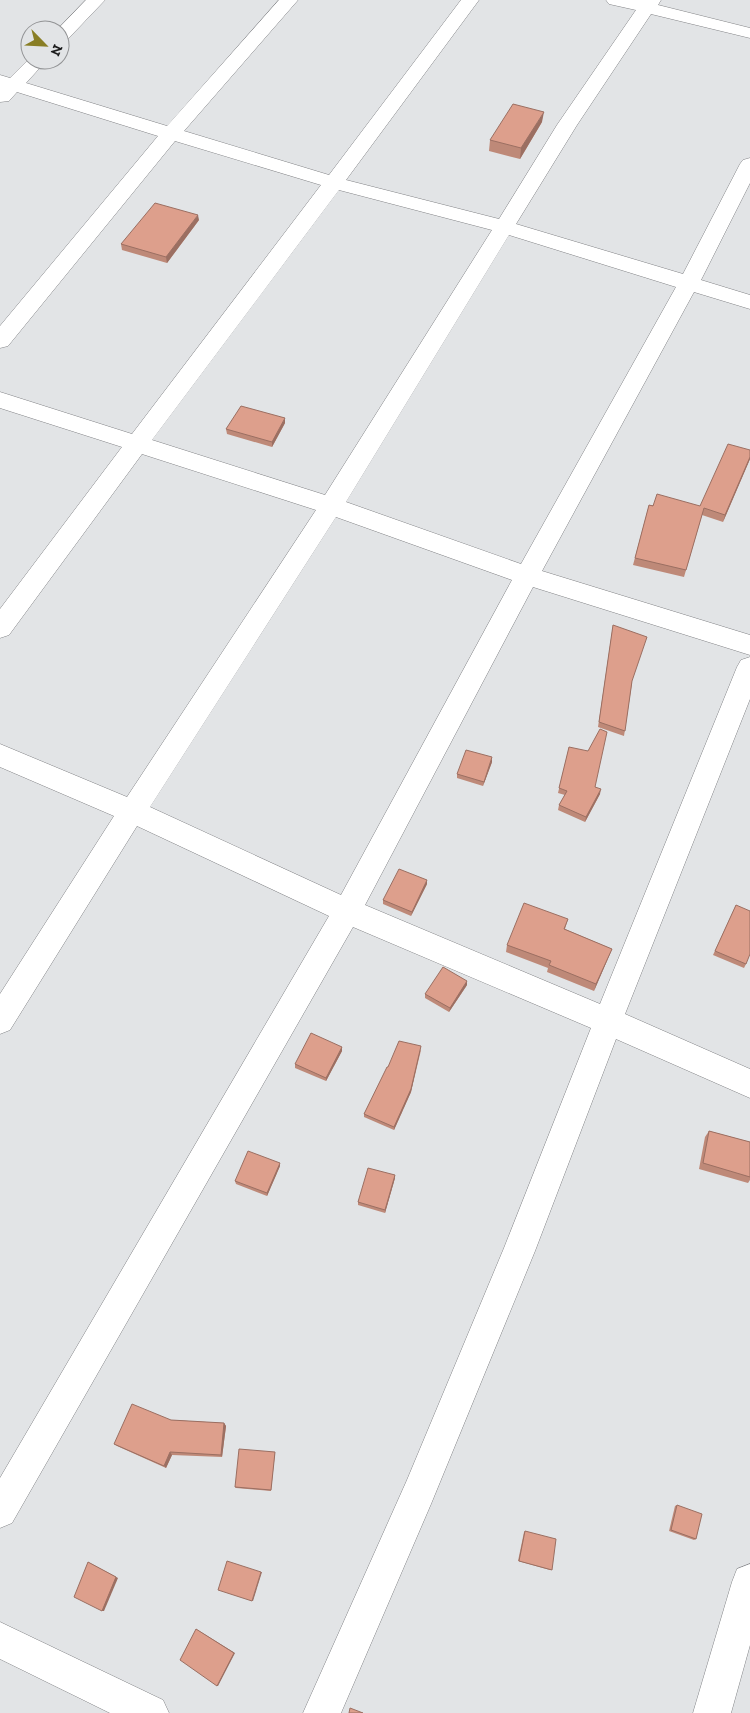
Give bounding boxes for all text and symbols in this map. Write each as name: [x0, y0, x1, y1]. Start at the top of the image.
north arrow: [20, 20, 70, 70]
text: N: [46, 42, 66, 59]

